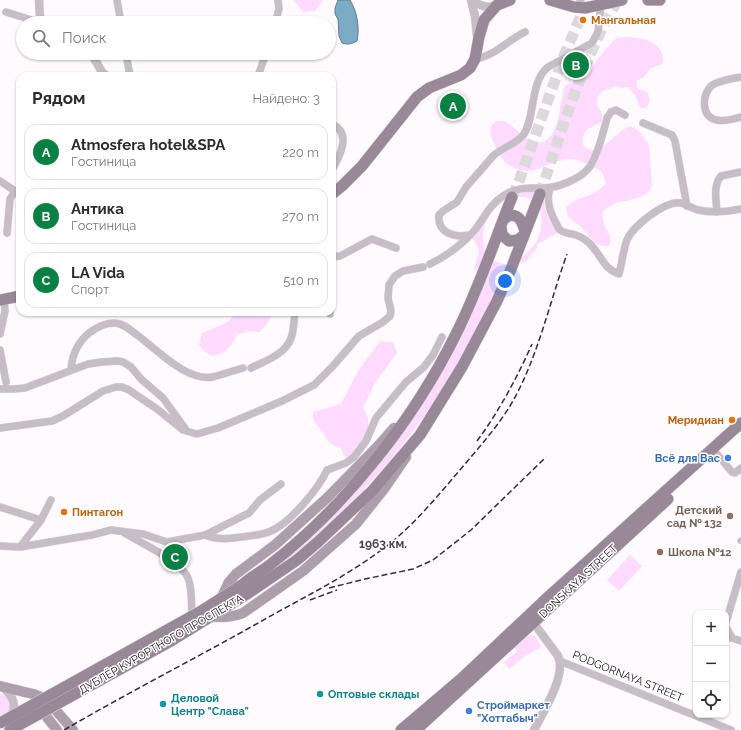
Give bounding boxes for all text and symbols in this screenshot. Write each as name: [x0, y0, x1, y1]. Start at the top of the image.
place label: Мангальная: [591, 14, 656, 27]
marker: Мангальная: [578, 15, 588, 25]
search box: [16, 16, 336, 60]
icon: search: [30, 27, 52, 49]
text: Поиск: [62, 29, 107, 47]
pin: B: [563, 50, 589, 80]
text: Рядом: [32, 88, 85, 108]
text: Найдено: 3: [252, 91, 320, 106]
pin: A: [440, 91, 466, 121]
text: Atmosfera hotel&SPA: [71, 136, 225, 154]
text: A: [42, 145, 50, 160]
text: 220 m: [282, 145, 319, 160]
text: Гостиница: [71, 154, 136, 169]
text: Антика: [71, 200, 124, 218]
text: B: [42, 209, 50, 224]
text: 270 m: [282, 209, 319, 224]
text: Гостиница: [71, 218, 136, 233]
text: LA Vida: [71, 264, 125, 282]
your location: [495, 271, 515, 291]
text: C: [42, 273, 50, 288]
text: 510 m: [283, 273, 319, 288]
text: Спорт: [71, 282, 109, 297]
place label: Меридиан: [668, 414, 724, 427]
marker: Меридиан: [727, 415, 737, 425]
place label: Всё для Вас: [655, 452, 720, 465]
marker: Всё для Вас: [723, 453, 733, 463]
place label: Детский сад № 132: [667, 504, 722, 530]
place label: Пинтагон: [72, 506, 123, 519]
marker: Пинтагон: [59, 507, 69, 517]
marker: Детский сад № 132: [725, 511, 735, 521]
district label: 1963 км.: [359, 537, 407, 551]
pin: C: [162, 542, 188, 572]
street label: DONSKAYA STREET: [537, 542, 620, 621]
place label: Школа №12: [668, 546, 731, 559]
marker: Школа №12: [655, 547, 665, 557]
street label: ДУБЛЁР КУРОРТНОГО ПРОСПЕКТА: [77, 592, 246, 697]
map controls: [693, 610, 729, 718]
button: +: [693, 610, 729, 646]
button: −: [693, 646, 729, 682]
street label: PODGORNAYA STREET: [571, 648, 685, 705]
button: locate: [693, 682, 729, 718]
place label: Оптовые склады: [328, 688, 419, 701]
marker: Оптовые склады: [315, 689, 325, 699]
place label: Деловой Центр "Слава": [171, 692, 249, 718]
marker: Деловой Центр "Слава": [158, 699, 168, 709]
place label: Строймаркет "Хоттабыч": [477, 699, 550, 725]
marker: Строймаркет "Хоттабыч": [464, 706, 474, 716]

